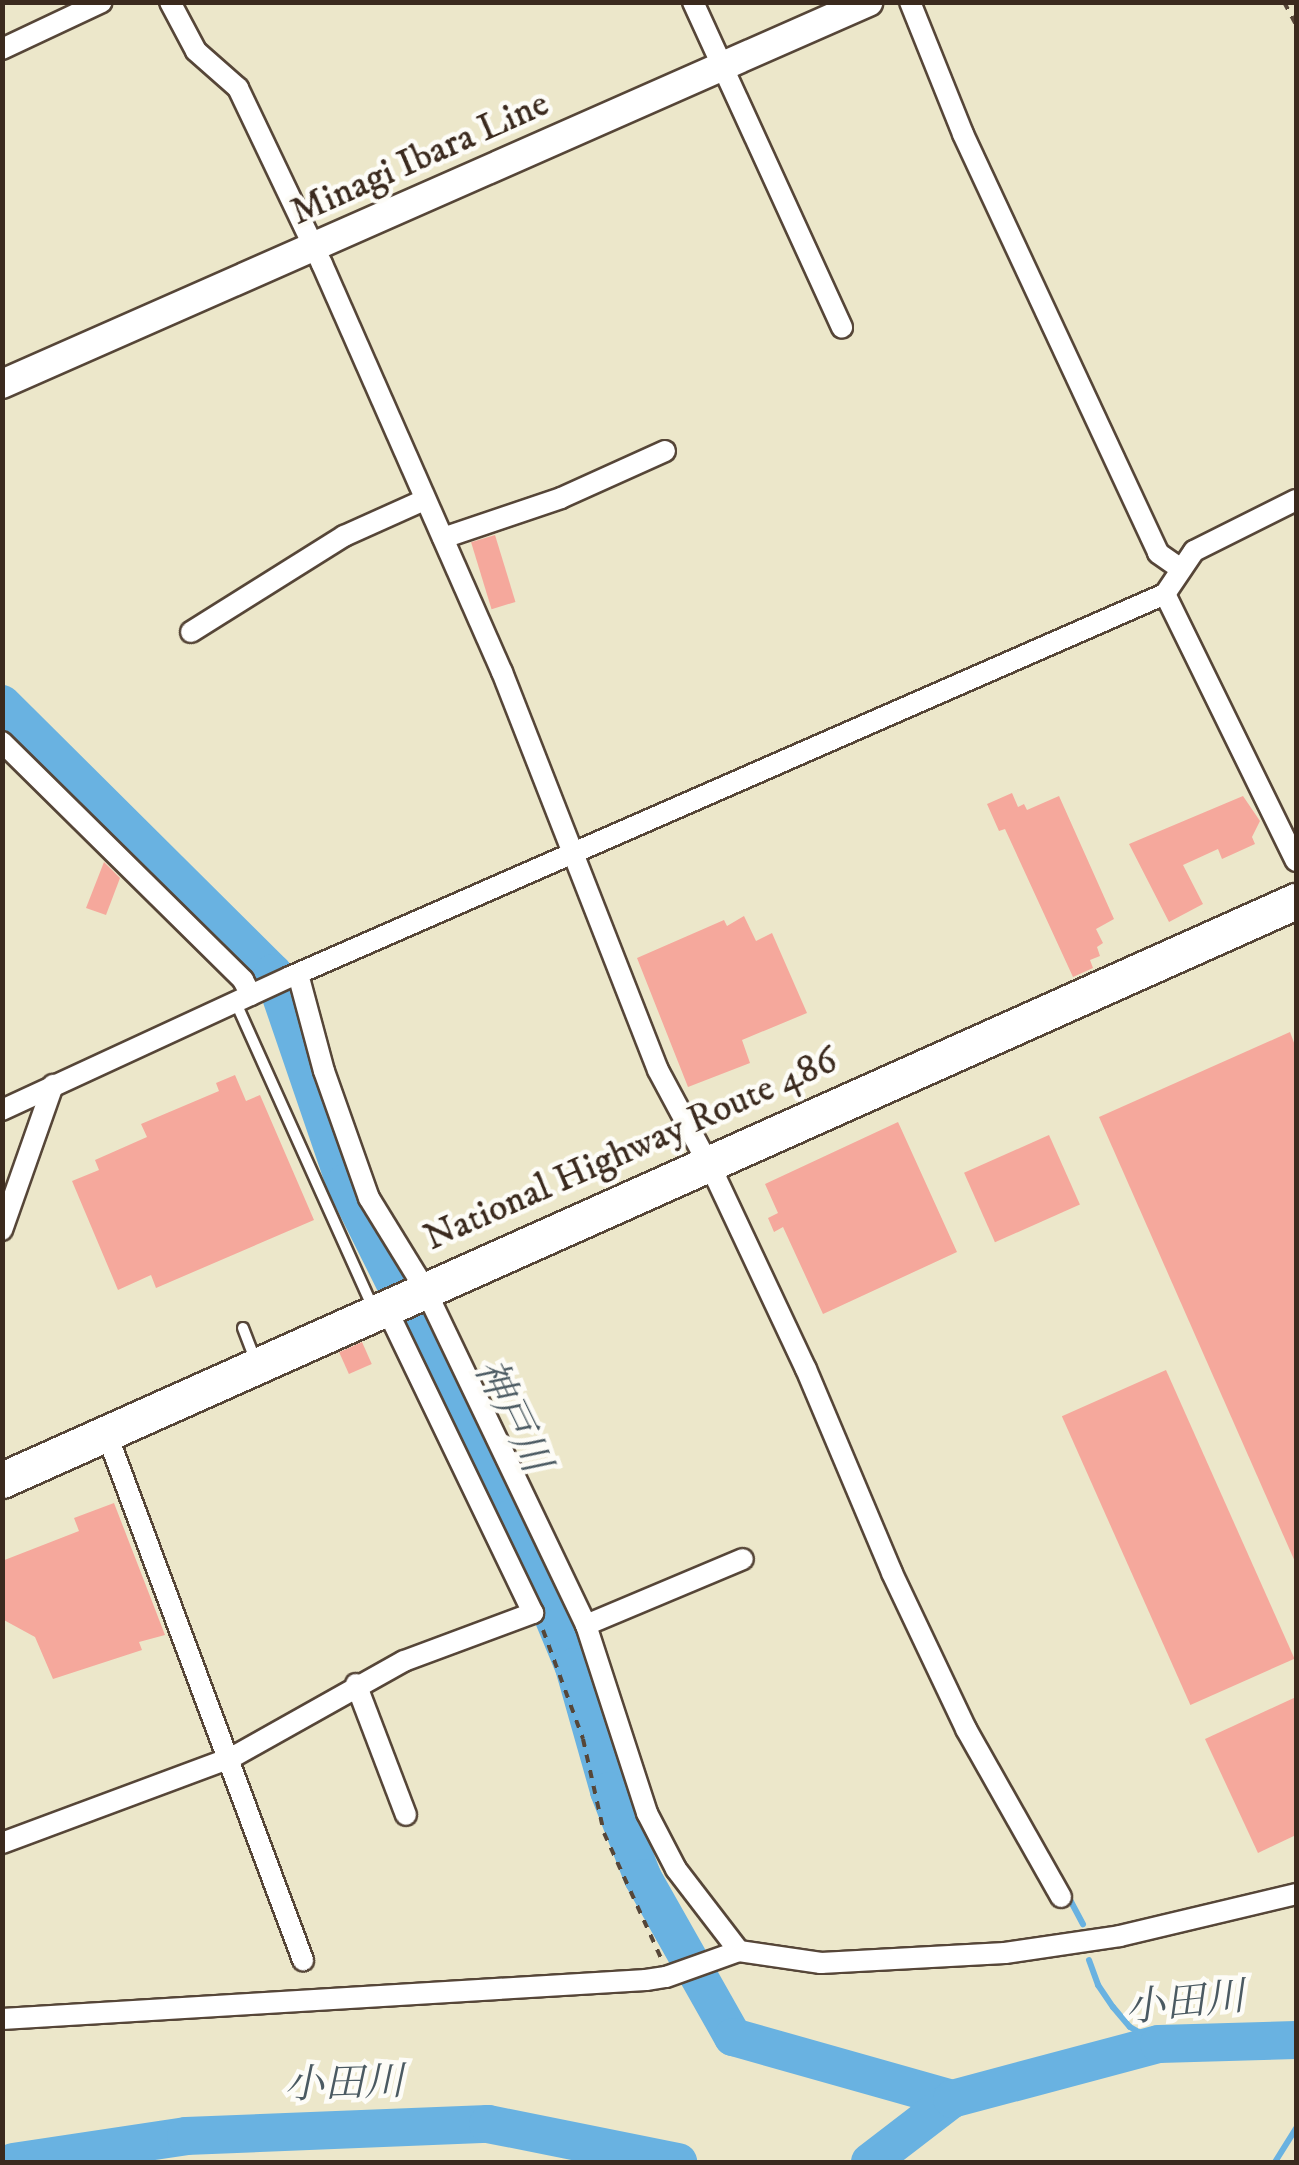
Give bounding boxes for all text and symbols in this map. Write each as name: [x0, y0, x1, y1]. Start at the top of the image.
street label: Minagi Ibara Line: [284, 82, 556, 236]
street label: National Highway Route 486: [417, 1038, 845, 1262]
water label: 神戸川: [463, 1352, 559, 1480]
water label: 小田川: [1123, 1974, 1247, 2034]
water label: 小田川: [283, 2059, 405, 2111]

